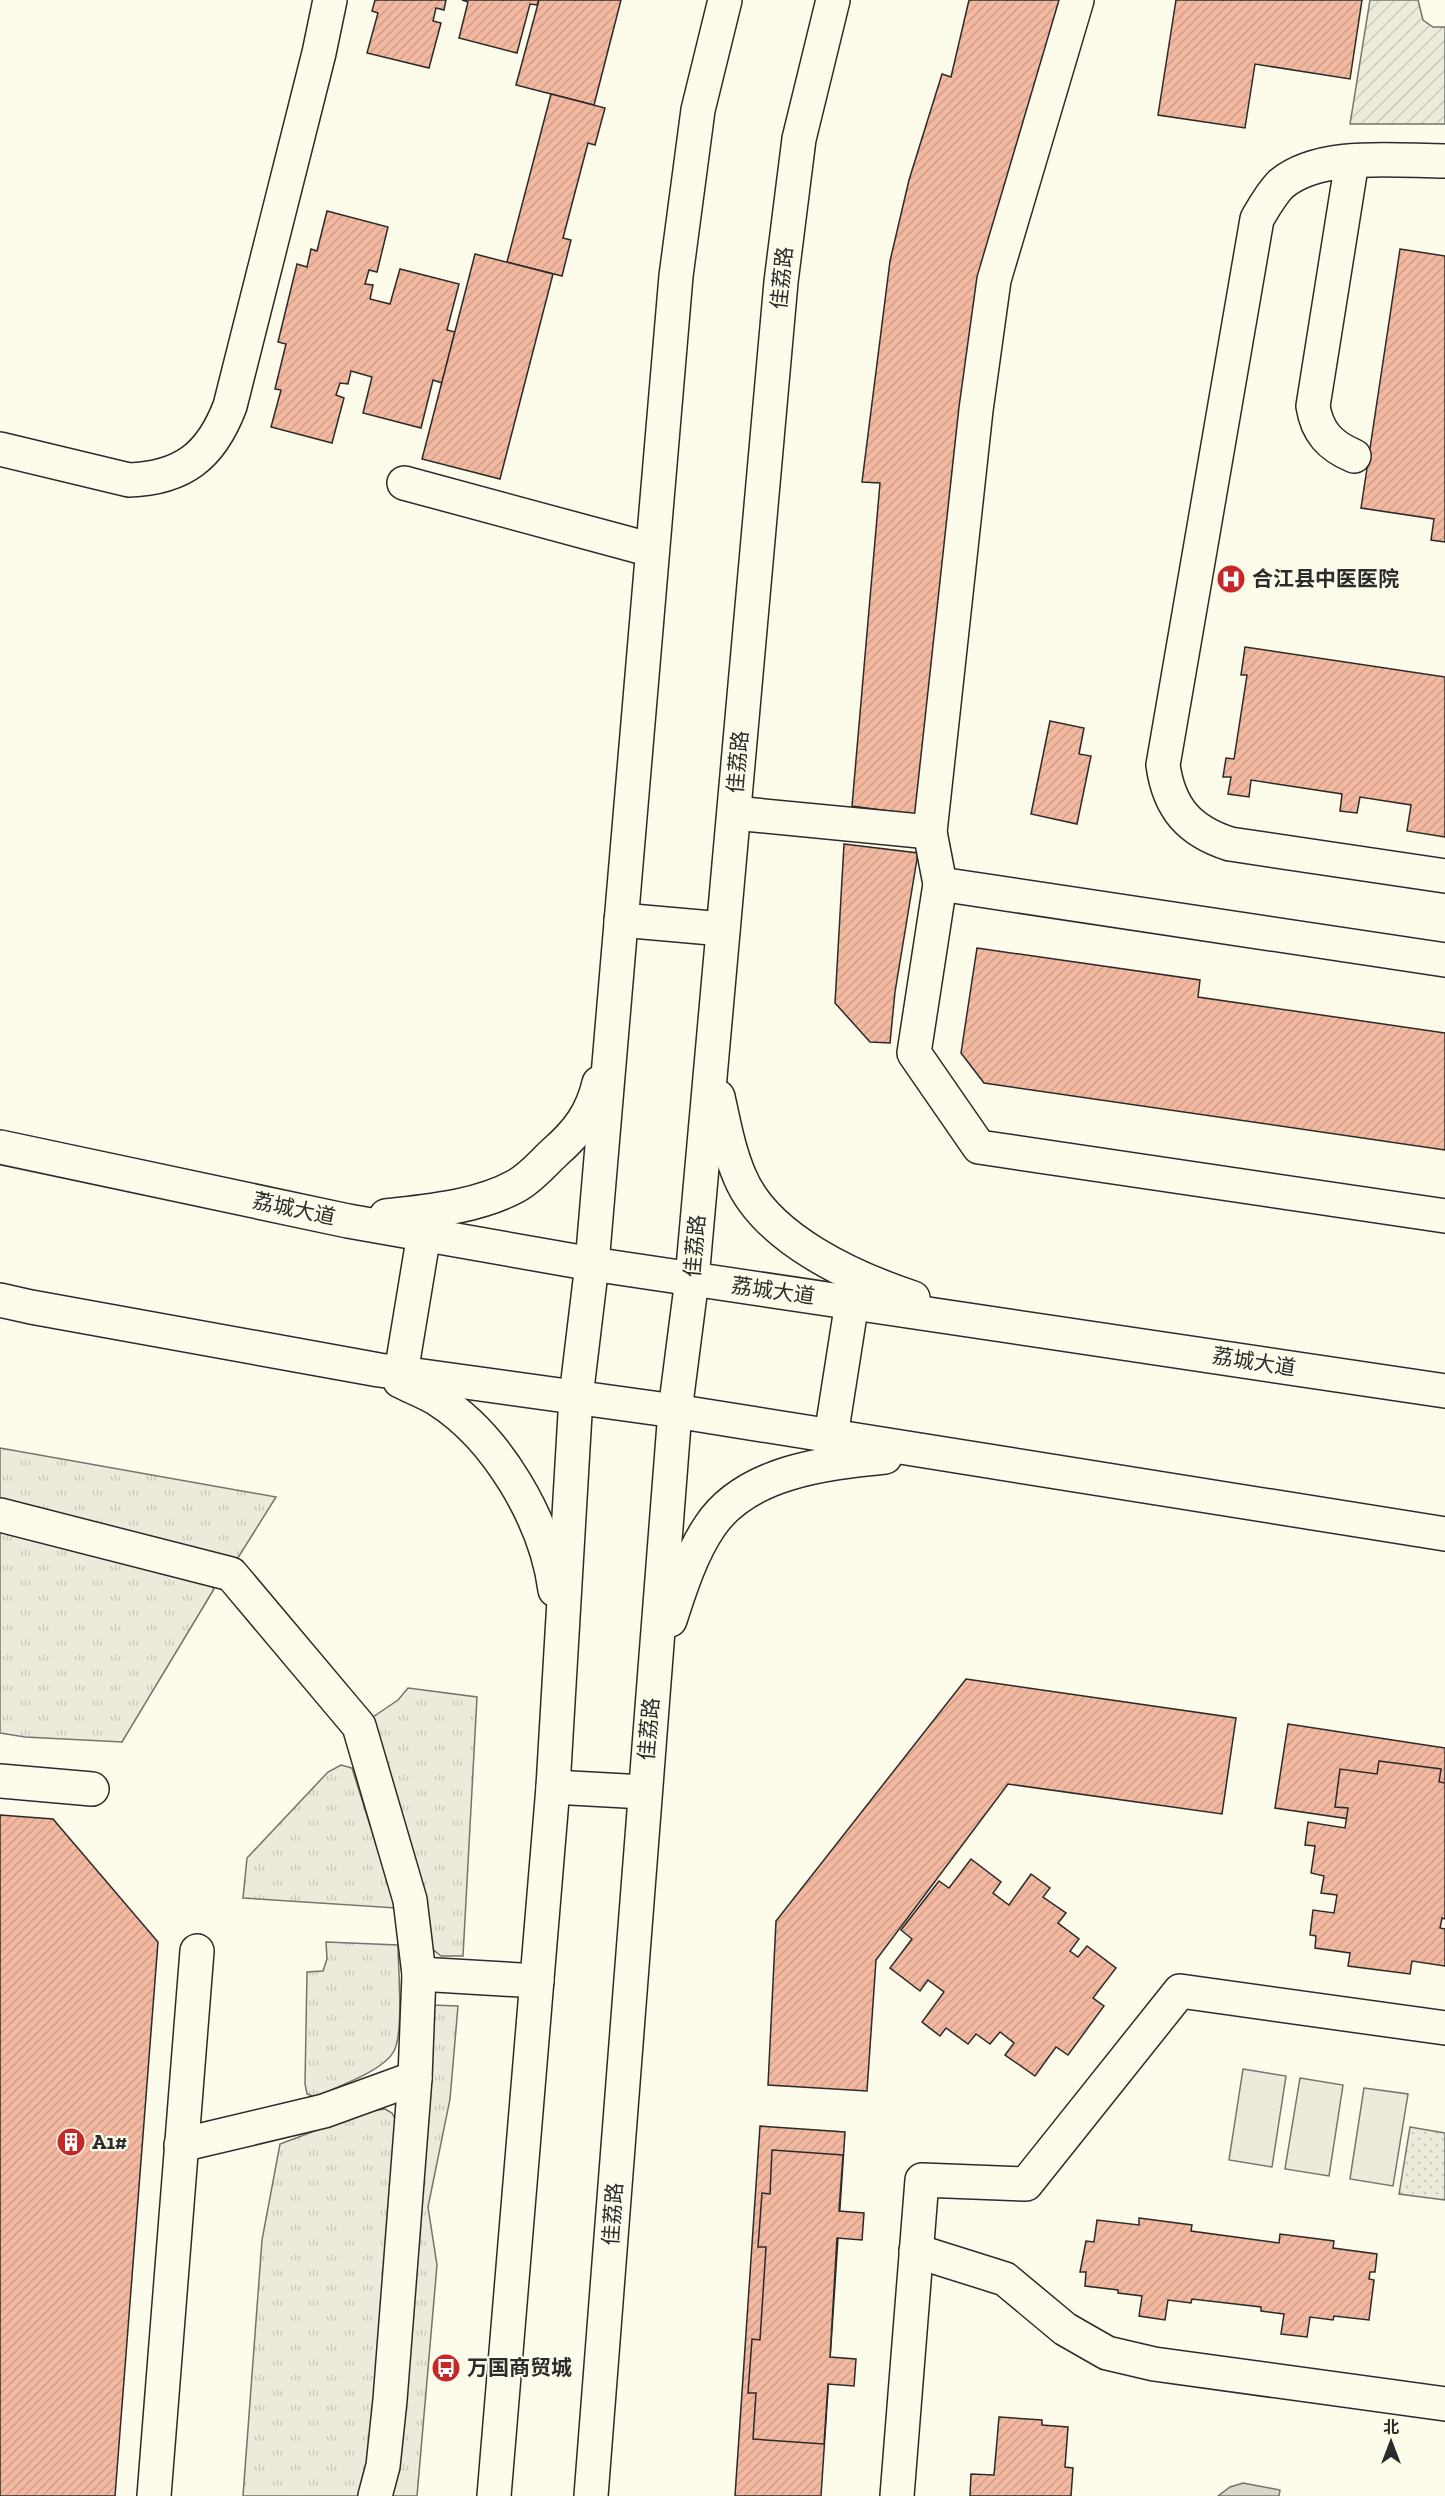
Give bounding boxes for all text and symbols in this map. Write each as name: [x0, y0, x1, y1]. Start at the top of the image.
street label: 佳荔路: [766, 245, 797, 311]
hospital icon: 合江县中医医院: [1215, 563, 1247, 595]
place label: 合江县中医医院: [1252, 566, 1399, 591]
street label: 佳荔路: [722, 729, 753, 794]
street label: 荔城大道: [250, 1188, 338, 1229]
street label: 佳荔路: [679, 1213, 710, 1278]
street label: 荔城大道: [730, 1272, 816, 1309]
street label: 荔城大道: [1211, 1343, 1298, 1380]
street label: 佳荔路: [633, 1696, 664, 1761]
building icon: A1#: [55, 2126, 87, 2158]
place label: A1#: [92, 2129, 127, 2154]
street label: 佳荔路: [598, 2182, 627, 2246]
bus stop icon: 万国商贸城: [430, 2352, 462, 2384]
place label: 万国商贸城: [467, 2355, 572, 2380]
north arrow: [1361, 2412, 1421, 2472]
text: 北: [1383, 2418, 1399, 2437]

